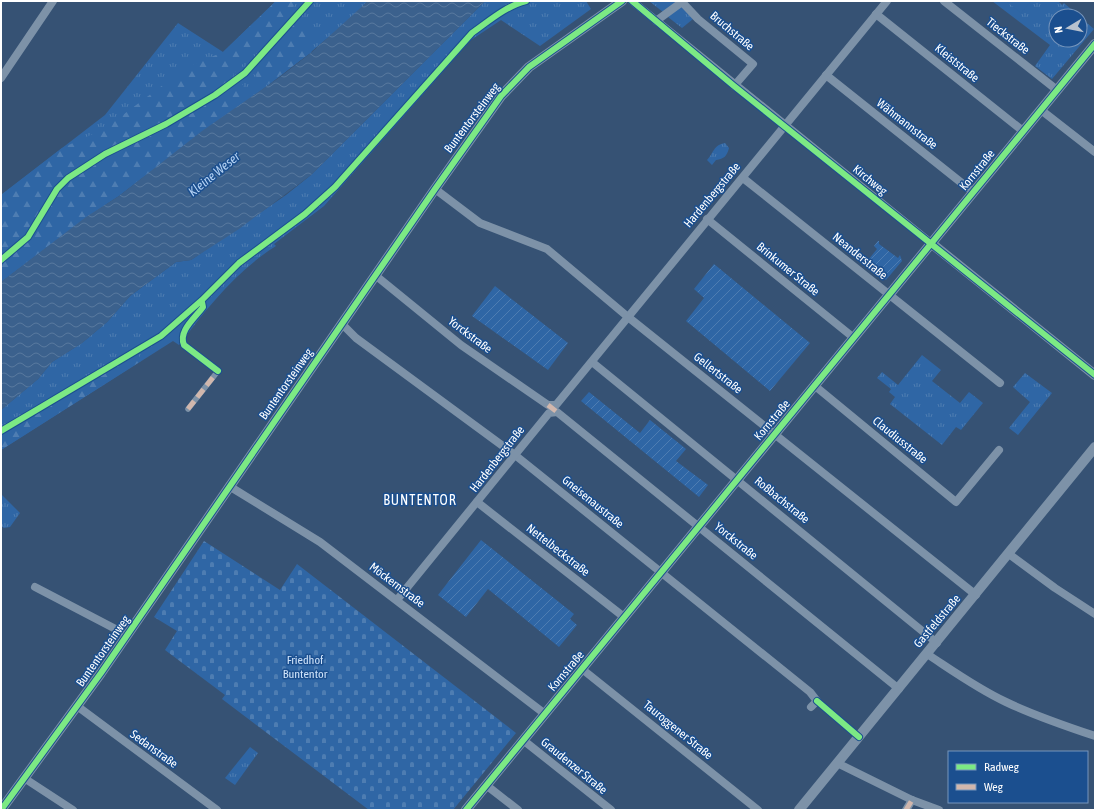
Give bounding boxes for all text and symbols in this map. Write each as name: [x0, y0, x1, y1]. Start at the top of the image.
north arrow: [1048, 8, 1088, 48]
street label: Bruchstraße: [707, 9, 757, 53]
street label: Tieckstraße: [984, 15, 1032, 57]
text: N: [1052, 25, 1065, 34]
street label: Kleiststraße: [932, 41, 982, 85]
street label: Buntentorsteinweg: [441, 80, 503, 156]
street label: Wähmannstraße: [874, 96, 940, 152]
street label: Kornstraße: [956, 147, 998, 193]
water label: Kleine Weser: [185, 148, 244, 199]
street label: Hardenbergstraße: [681, 160, 743, 230]
street label: Kirchweg: [850, 162, 891, 199]
street label: Neanderstraße: [830, 230, 890, 282]
street label: Brinkumer Straße: [754, 239, 822, 299]
street label: Yorckstraße: [445, 314, 495, 356]
street label: Buntentorsteinweg: [256, 345, 316, 422]
street label: Gellertstraße: [691, 350, 745, 396]
street label: Kornstraße: [751, 397, 793, 443]
street label: Claudiusstraße: [870, 414, 930, 466]
street label: Hardenbergstraße: [467, 423, 527, 495]
street label: Gneisenaustraße: [559, 473, 627, 531]
street label: Roßbachstraße: [752, 474, 812, 526]
district label: BUNTENTOR: [383, 492, 457, 508]
street label: Yorckstraße: [712, 519, 760, 563]
street label: Nettelbeckstraße: [524, 521, 592, 579]
street label: Möckernstraße: [367, 560, 427, 610]
street label: Gastfeldstraße: [911, 592, 963, 650]
street label: Buntentorsteinweg: [73, 612, 133, 689]
street label: Kornstraße: [545, 648, 587, 694]
park label: Friedhof Buntentor: [283, 653, 328, 681]
street label: Tauroggener Straße: [640, 698, 716, 762]
street label: Sedanstraße: [128, 727, 180, 771]
street label: Graudenzer Straße: [538, 735, 610, 797]
legend: [948, 751, 1088, 803]
text: Radweg: [984, 760, 1020, 774]
text: Weg: [984, 780, 1004, 794]

